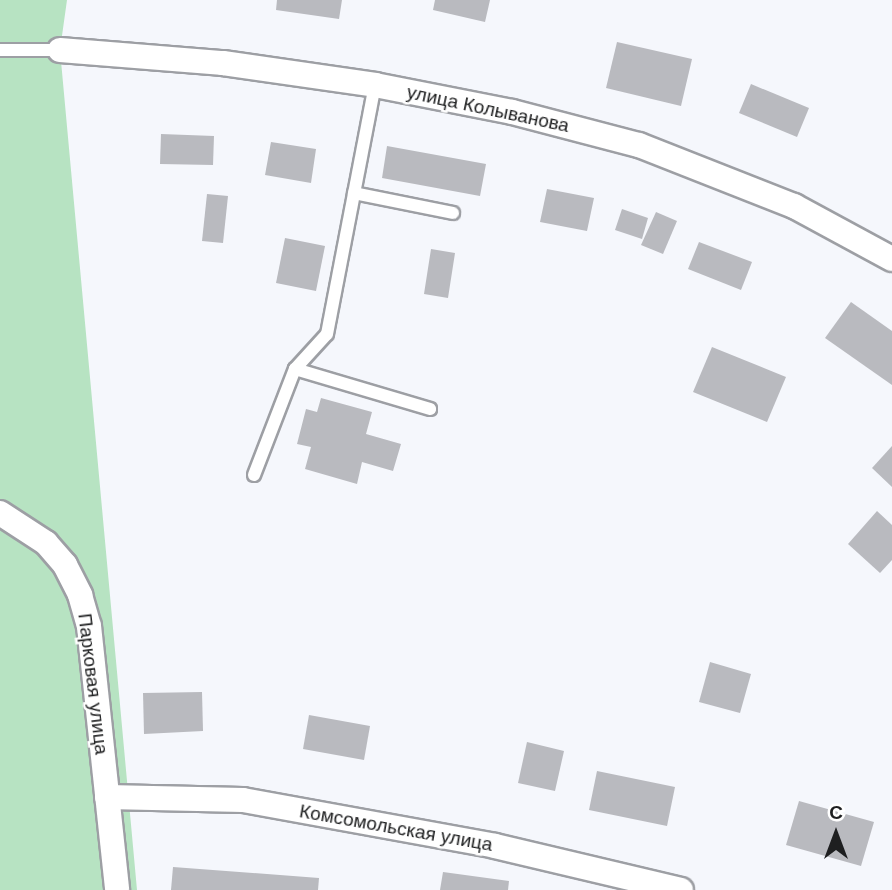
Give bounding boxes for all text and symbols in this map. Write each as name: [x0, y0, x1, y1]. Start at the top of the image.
street label: улица Колыванова: [405, 81, 571, 137]
street label: Парковая улица: [73, 612, 113, 756]
north arrow: [801, 799, 871, 869]
street label: Комсомольская улица: [298, 800, 494, 856]
text: С: [829, 802, 843, 823]

